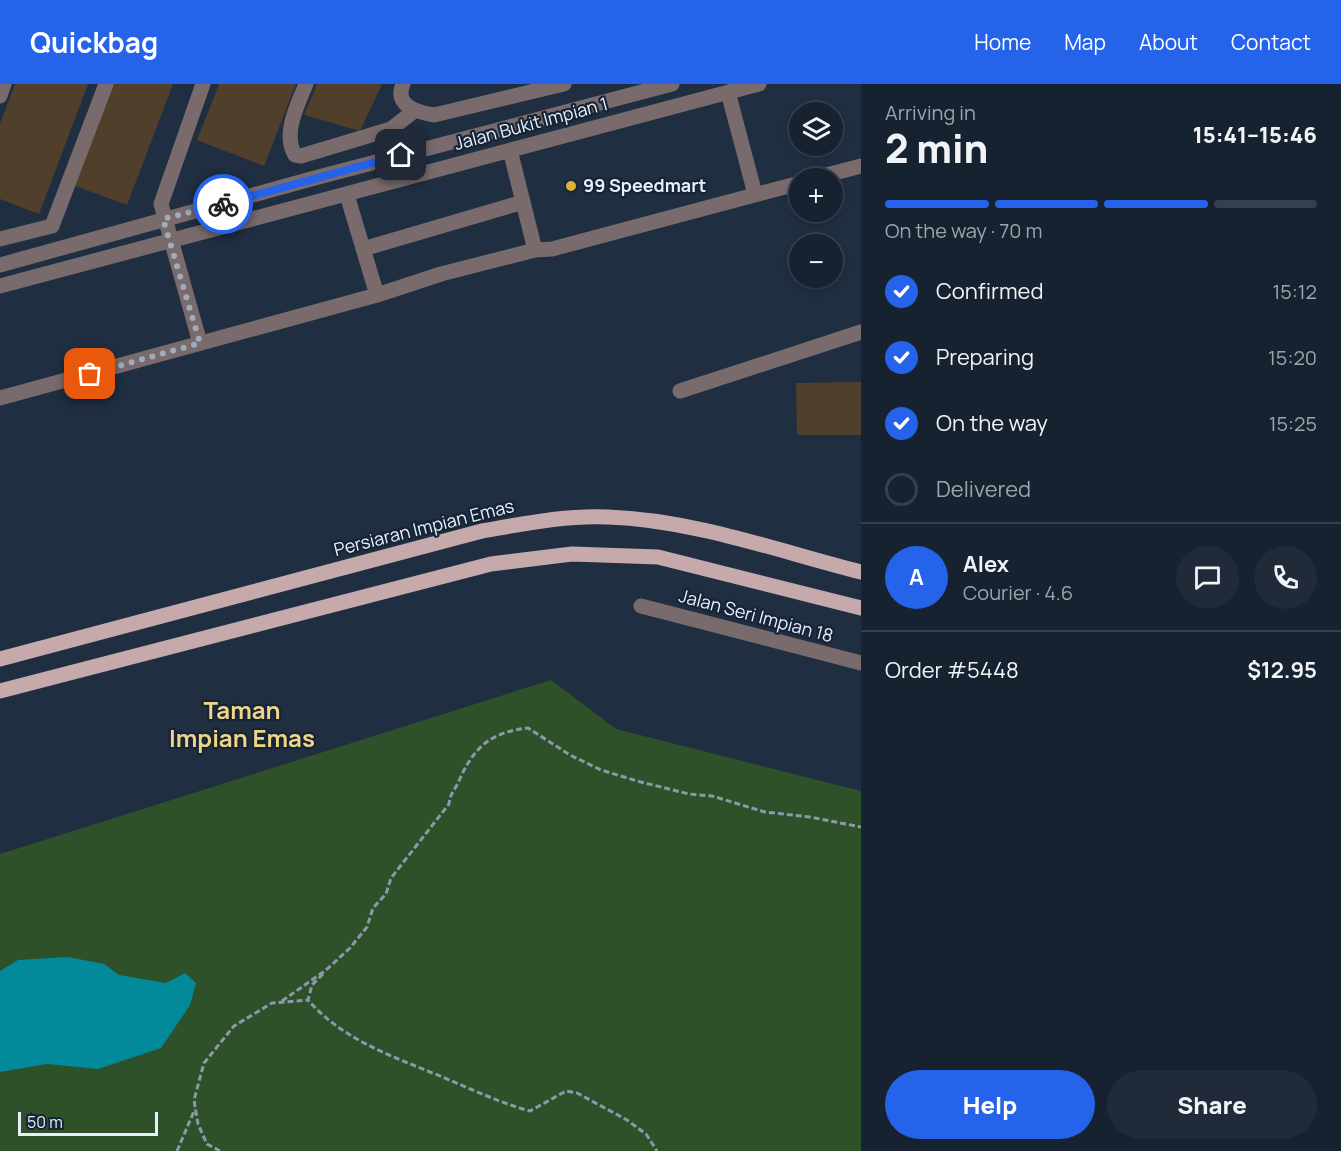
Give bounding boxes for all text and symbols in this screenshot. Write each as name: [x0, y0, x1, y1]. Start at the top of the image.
text: Quickbag: [30, 23, 158, 61]
text: Home: [974, 28, 1031, 56]
text: Map: [1064, 28, 1106, 56]
text: About: [1139, 28, 1198, 56]
text: Contact: [1231, 28, 1311, 56]
street label: Jalan Bukit Impian 1: [451, 91, 610, 155]
text: Arriving in: [885, 99, 976, 126]
map controls: [789, 102, 843, 288]
button: layers: [789, 102, 843, 156]
text: 15:41–15:46: [1193, 120, 1317, 150]
text: 2 min: [885, 121, 988, 175]
pin: [375, 129, 426, 180]
icon: home: [384, 138, 417, 171]
button: +: [789, 168, 843, 222]
place label: 99 Speedmart: [583, 173, 706, 197]
courier: [193, 174, 253, 234]
marker: 99 Speedmart: [564, 179, 578, 193]
icon: bike: [207, 188, 240, 221]
text: On the way · 70 m: [885, 217, 1042, 244]
button: −: [789, 234, 843, 288]
icon: check: [885, 275, 918, 308]
text: Confirmed: [936, 276, 1044, 306]
text: 15:12: [1272, 278, 1317, 305]
icon: check: [885, 341, 918, 374]
text: Preparing: [936, 342, 1034, 372]
text: 15:20: [1268, 344, 1317, 371]
pin: [64, 348, 115, 399]
icon: bag: [73, 357, 106, 390]
icon: check: [885, 407, 918, 440]
text: On the way: [936, 408, 1048, 438]
text: 15:25: [1269, 410, 1317, 437]
text: Delivered: [936, 474, 1031, 504]
street label: Persiaran Impian Emas: [331, 493, 516, 561]
button: chat: [1176, 546, 1239, 609]
button: phone: [1254, 546, 1317, 609]
text: Alex: [963, 549, 1009, 579]
text: A: [909, 562, 924, 592]
text: Courier · 4.6: [963, 579, 1073, 606]
street label: Jalan Seri Impian 18: [676, 583, 836, 647]
text: Order #5448: [885, 655, 1019, 685]
text: $12.95: [1247, 655, 1317, 685]
district label: Taman Impian Emas: [169, 693, 315, 754]
button: Help: [885, 1070, 1095, 1139]
button: Share: [1107, 1070, 1317, 1139]
scale bar: [18, 1109, 158, 1136]
text: 50 m: [27, 1111, 63, 1133]

